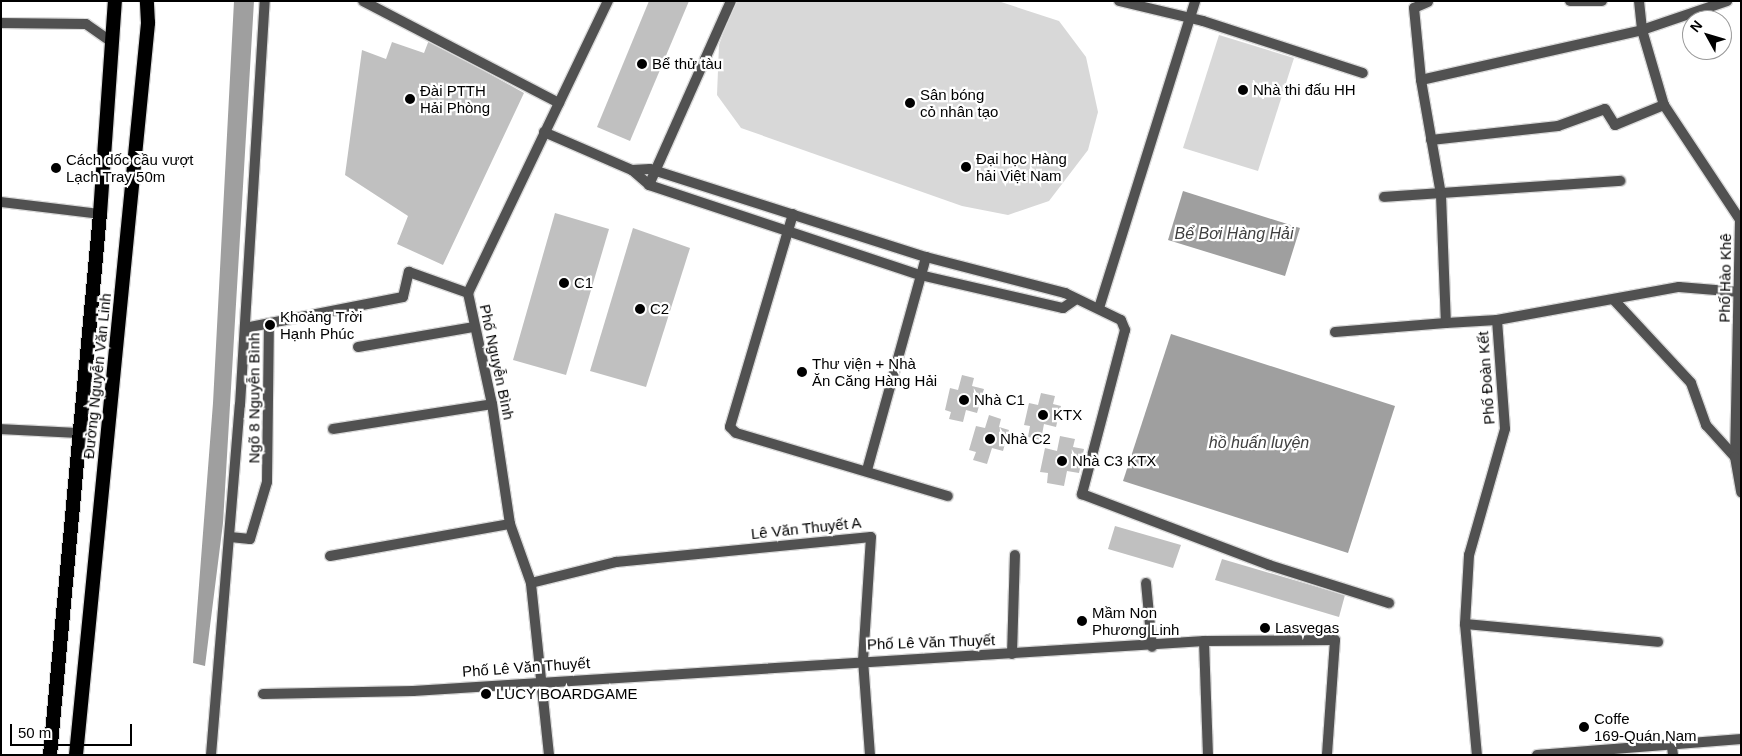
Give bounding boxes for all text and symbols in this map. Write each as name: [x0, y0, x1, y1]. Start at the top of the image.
north arrow: [1682, 10, 1732, 60]
text: N: [1687, 17, 1706, 35]
place label: Bể thử tàu: [652, 55, 722, 73]
marker: Bể thử tàu: [636, 58, 648, 70]
place label: Đài PTTH Hải Phòng: [420, 81, 490, 116]
place label: Nhà thi đấu HH: [1253, 81, 1356, 99]
marker: Nhà thi đấu HH: [1237, 84, 1249, 96]
place label: Sân bóng cỏ nhân tạo: [920, 85, 998, 120]
marker: Đài PTTH Hải Phòng: [404, 93, 416, 105]
marker: Sân bóng cỏ nhân tạo: [904, 97, 916, 109]
place label: Đại học Hàng hải Việt Nam: [976, 149, 1067, 184]
place label: Cách dốc cầu vượt Lạch Tray 50m: [66, 150, 193, 185]
marker: Đại học Hàng hải Việt Nam: [960, 161, 972, 173]
marker: Cách dốc cầu vượt Lạch Tray 50m: [50, 162, 62, 174]
water label: Bể Bơi Hàng Hải: [1174, 224, 1294, 244]
street label: Phố Hào Khê: [1715, 233, 1735, 323]
place label: C1: [574, 274, 593, 292]
marker: C1: [558, 277, 570, 289]
street label: Đường Nguyễn Văn Linh: [79, 292, 115, 460]
place label: C2: [650, 300, 669, 318]
street label: Phố Nguyễn Bình: [476, 303, 518, 421]
marker: C2: [634, 303, 646, 315]
place label: Khoảng Trời Hạnh Phúc: [280, 307, 363, 342]
marker: Khoảng Trời Hạnh Phúc: [264, 319, 276, 331]
street label: Phố Đoàn Kết: [1474, 331, 1498, 425]
street label: Ngõ 8 Nguyễn Bình: [245, 333, 263, 463]
place label: Thư viện + Nhà Ăn Căng Hàng Hải: [812, 354, 937, 389]
marker: Thư viện + Nhà Ăn Căng Hàng Hải: [796, 366, 808, 378]
place label: Nhà C1: [974, 391, 1025, 409]
marker: Nhà C1: [958, 394, 970, 406]
place label: KTX: [1053, 406, 1082, 424]
marker: KTX: [1037, 409, 1049, 421]
place label: Nhà C2: [1000, 430, 1051, 448]
marker: Nhà C2: [984, 433, 996, 445]
water label: hồ huấn luyện: [1209, 433, 1309, 453]
place label: Nhà C3 KTX: [1072, 452, 1156, 470]
marker: Nhà C3 KTX: [1056, 455, 1068, 467]
street label: Lê Văn Thuyết A: [749, 513, 863, 543]
place label: Mầm Non Phương Linh: [1092, 603, 1179, 638]
marker: Mầm Non Phương Linh: [1076, 615, 1088, 627]
place label: Lasvegas: [1275, 619, 1339, 637]
marker: Lasvegas: [1259, 622, 1271, 634]
street label: Phố Lê Văn Thuyết: [867, 631, 995, 653]
street label: Phố Lê Văn Thuyết: [461, 654, 591, 680]
place label: LUCY BOARDGAME: [496, 685, 638, 703]
marker: LUCY BOARDGAME: [480, 688, 492, 700]
place label: Coffe 169-Quán Nam: [1594, 709, 1697, 744]
scale bar: [12, 714, 135, 746]
marker: Coffe 169-Quán Nam: [1578, 721, 1590, 733]
text: 50 m: [18, 724, 51, 741]

